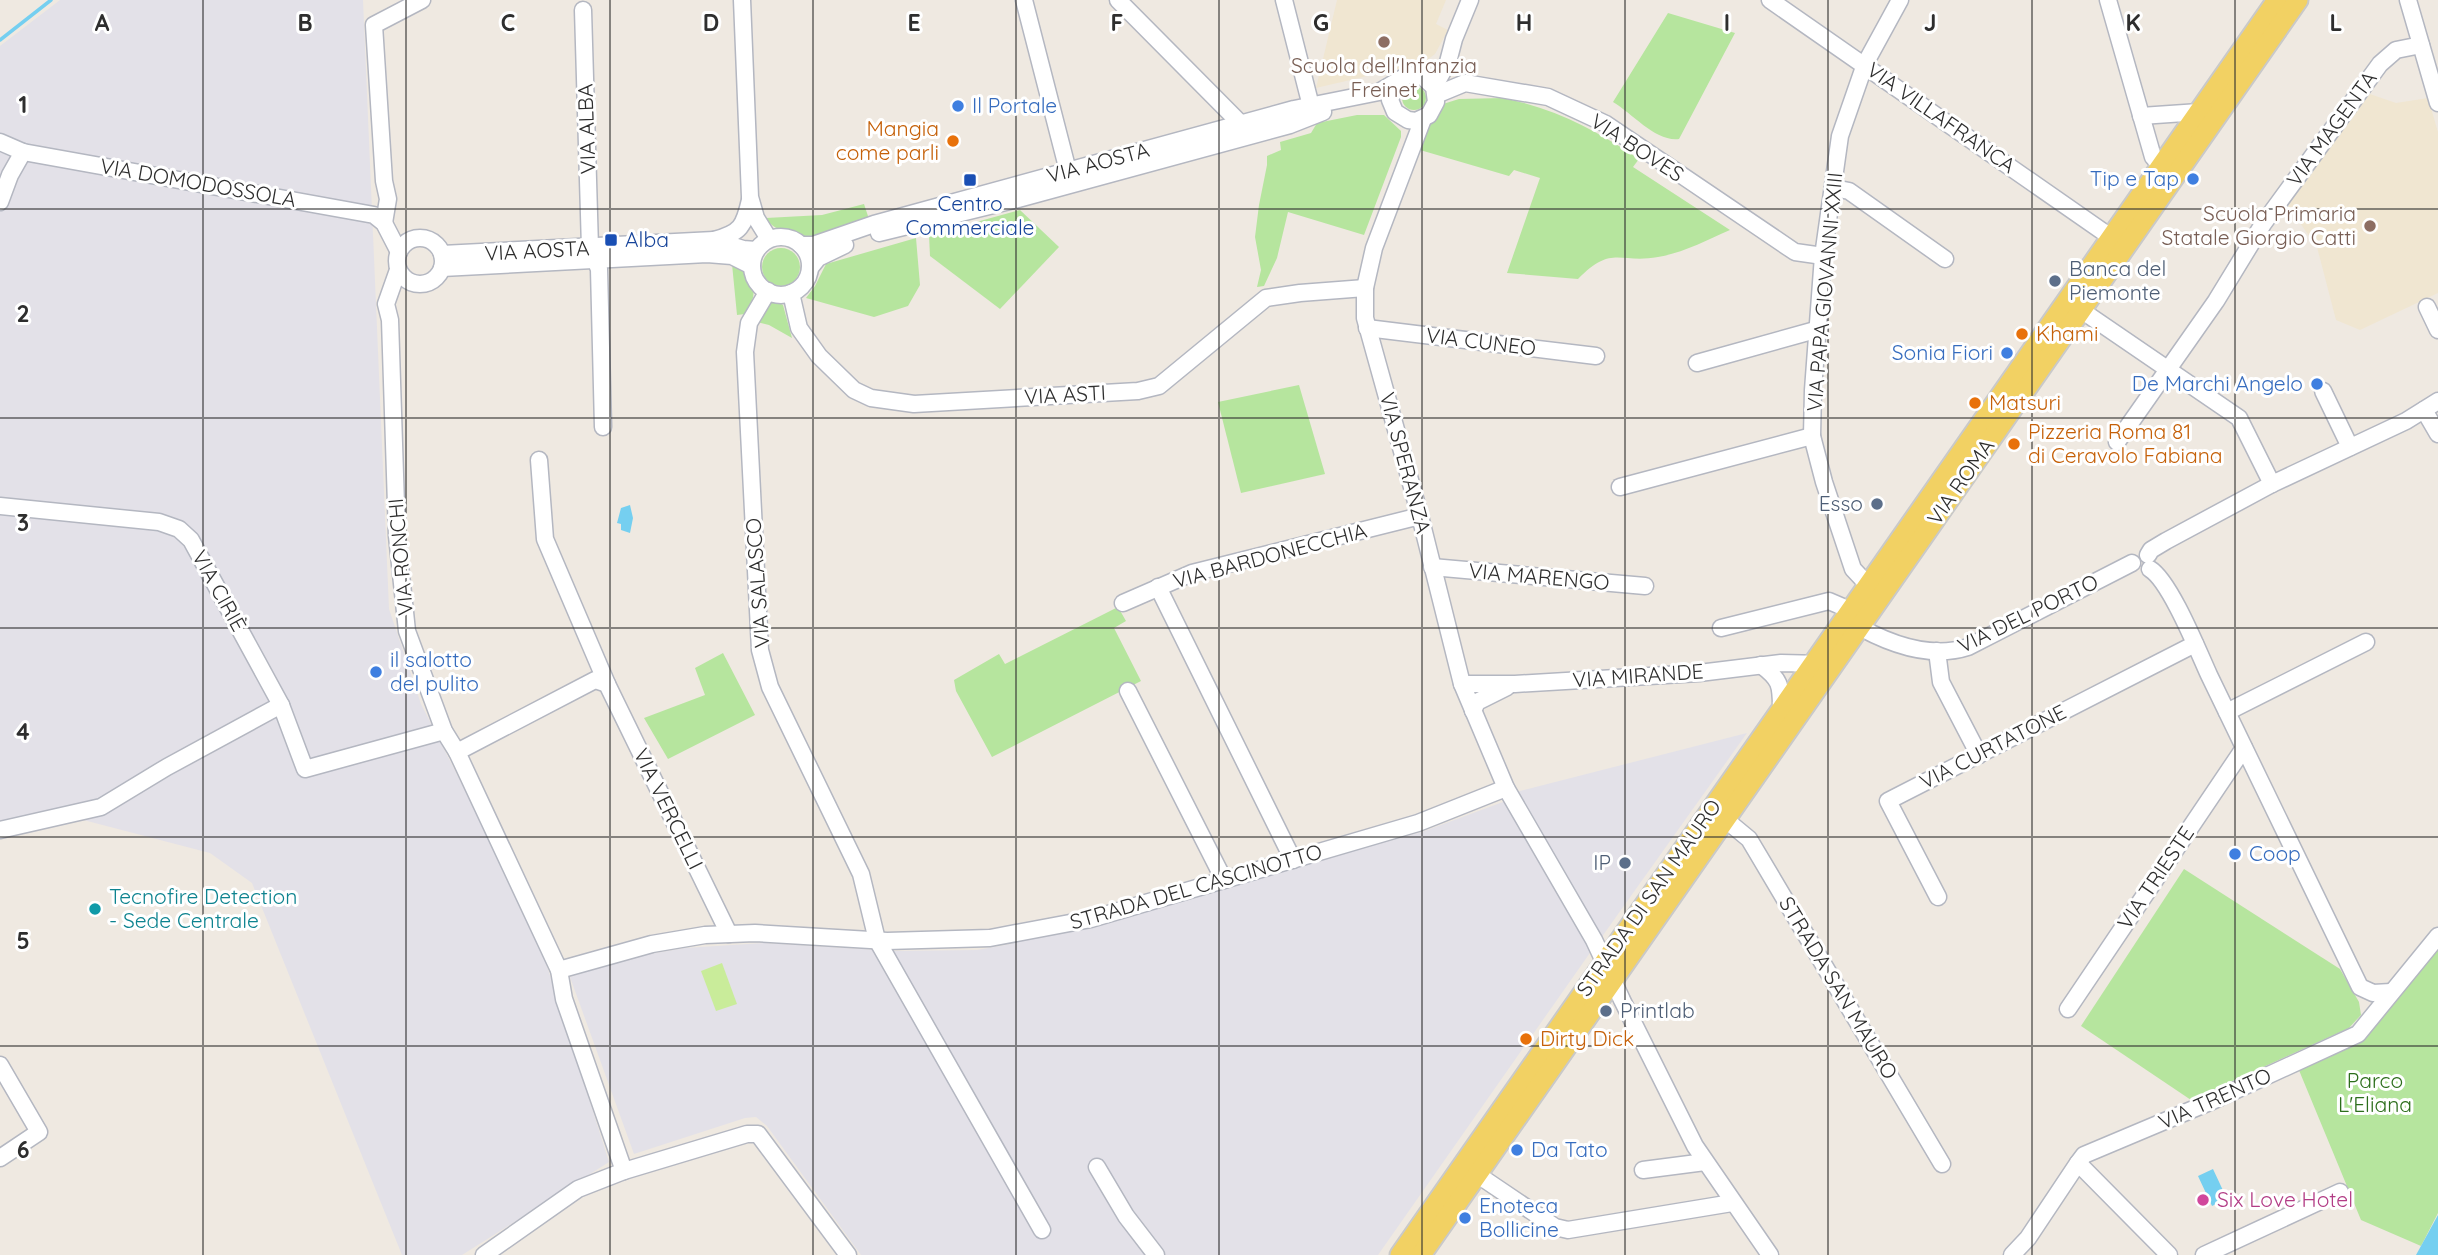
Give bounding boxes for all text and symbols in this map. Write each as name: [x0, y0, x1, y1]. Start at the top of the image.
text: A: [95, 8, 110, 37]
text: B: [297, 8, 313, 37]
text: C: [501, 8, 515, 37]
text: D: [703, 8, 719, 37]
text: E: [907, 8, 921, 37]
text: F: [1111, 8, 1123, 37]
text: G: [1313, 8, 1329, 37]
text: H: [1516, 8, 1532, 37]
text: I: [1724, 8, 1730, 37]
text: J: [1924, 8, 1936, 37]
text: K: [2125, 8, 2141, 37]
text: L: [2330, 8, 2342, 37]
marker: Scuola dell'Infanzia Freinet: [1376, 34, 1392, 50]
place label: Scuola dell'Infanzia Freinet: [1291, 52, 1477, 102]
street label: VIA VILLAFRANCA: [1862, 56, 2021, 178]
street label: VIA MAGENTA: [2281, 66, 2382, 191]
street label: VIA ALBA: [571, 83, 601, 175]
text: 1: [19, 90, 27, 119]
place label: Il Portale: [972, 92, 1057, 118]
marker: Il Portale: [950, 98, 966, 114]
street label: VIA BOVES: [1586, 107, 1689, 187]
place label: Mangia come parli: [836, 115, 939, 165]
marker: Mangia come parli: [945, 133, 961, 149]
street label: VIA AOSTA: [1044, 136, 1152, 188]
street label: VIA DOMODOSSOLA: [98, 152, 298, 212]
place label: Tip e Tap: [2090, 165, 2179, 191]
street label: VIA PAPA GIOVANNI XXIII: [1801, 171, 1847, 413]
marker: Tip e Tap: [2185, 171, 2201, 187]
marker: Centro Commerciale: [962, 172, 978, 188]
place label: Centro Commerciale: [906, 190, 1034, 240]
place label: Scuola Primaria Statale Giorgio Catti: [2162, 200, 2356, 250]
marker: Scuola Primaria Statale Giorgio Catti: [2362, 218, 2378, 234]
place label: Alba: [625, 226, 669, 252]
marker: Alba: [603, 232, 619, 248]
street label: VIA AOSTA: [484, 234, 590, 266]
place label: Banca del Piemonte: [2069, 255, 2166, 305]
marker: Banca del Piemonte: [2047, 273, 2063, 289]
text: 2: [16, 299, 30, 328]
place label: Khami: [2036, 320, 2098, 346]
street label: VIA CUNEO: [1425, 321, 1538, 361]
marker: Khami: [2014, 326, 2030, 342]
place label: Sonia Fiori: [1892, 339, 1993, 365]
marker: Sonia Fiori: [1999, 345, 2015, 361]
place label: De Marchi Angelo: [2132, 370, 2303, 396]
marker: De Marchi Angelo: [2309, 376, 2325, 392]
street label: VIA ASTI: [1023, 379, 1107, 409]
street label: VIA SPERANZA: [1375, 389, 1437, 536]
place label: Matsuri: [1989, 389, 2061, 415]
marker: Matsuri: [1967, 395, 1983, 411]
place label: Pizzeria Roma 81 di Ceravolo Fabiana: [2028, 418, 2223, 468]
street label: VIA ROMA: [1921, 433, 1999, 530]
marker: Pizzeria Roma 81 di Ceravolo Fabiana: [2006, 436, 2022, 452]
place label: Esso: [1819, 490, 1863, 516]
marker: Esso: [1869, 496, 1885, 512]
street label: VIA RONCHI: [382, 497, 418, 617]
text: 3: [17, 508, 29, 537]
street label: VIA SALASCO: [739, 517, 775, 649]
street label: VIA BARDONECCHIA: [1170, 517, 1370, 593]
street label: VIA CIRIÈ: [187, 545, 253, 636]
street label: VIA MARENGO: [1467, 557, 1611, 595]
street label: VIA DEL PORTO: [1953, 568, 2102, 658]
place label: il salotto del pulito: [390, 646, 479, 696]
street label: VIA MIRANDE: [1572, 657, 1704, 693]
marker: il salotto del pulito: [368, 664, 384, 680]
street label: VIA CURTATONE: [1915, 698, 2070, 794]
text: 4: [16, 717, 30, 746]
street label: VIA VERCELLI: [628, 744, 709, 873]
street label: STRADA DI SAN MAURO: [1570, 794, 1726, 1001]
street label: VIA TRIESTE: [2111, 821, 2199, 934]
street label: STRADA DEL CASCINOTTO: [1067, 838, 1325, 935]
place label: Coop: [2249, 840, 2301, 866]
marker: Coop: [2227, 846, 2243, 862]
place label: IP: [1593, 849, 1611, 875]
marker: IP: [1617, 855, 1633, 871]
place label: Tecnofire Detection - Sede Centrale: [109, 883, 297, 933]
street label: STRADA SAN MAURO: [1774, 891, 1904, 1084]
marker: Tecnofire Detection - Sede Centrale: [87, 901, 103, 917]
text: 5: [16, 926, 30, 955]
place label: Printlab: [1620, 997, 1695, 1023]
marker: Printlab: [1598, 1003, 1614, 1019]
place label: Dirty Dick: [1540, 1025, 1634, 1051]
marker: Dirty Dick: [1518, 1031, 1534, 1047]
street label: VIA TRENTO: [2154, 1062, 2275, 1135]
park label: Parco L'Eliana: [2338, 1067, 2412, 1117]
text: 6: [17, 1135, 29, 1164]
place label: Da Tato: [1531, 1136, 1608, 1162]
marker: Da Tato: [1509, 1142, 1525, 1158]
place label: Six Love Hotel: [2217, 1186, 2353, 1212]
place label: Enoteca Bollicine: [1479, 1192, 1559, 1242]
marker: Six Love Hotel: [2195, 1192, 2211, 1208]
marker: Enoteca Bollicine: [1457, 1210, 1473, 1226]

